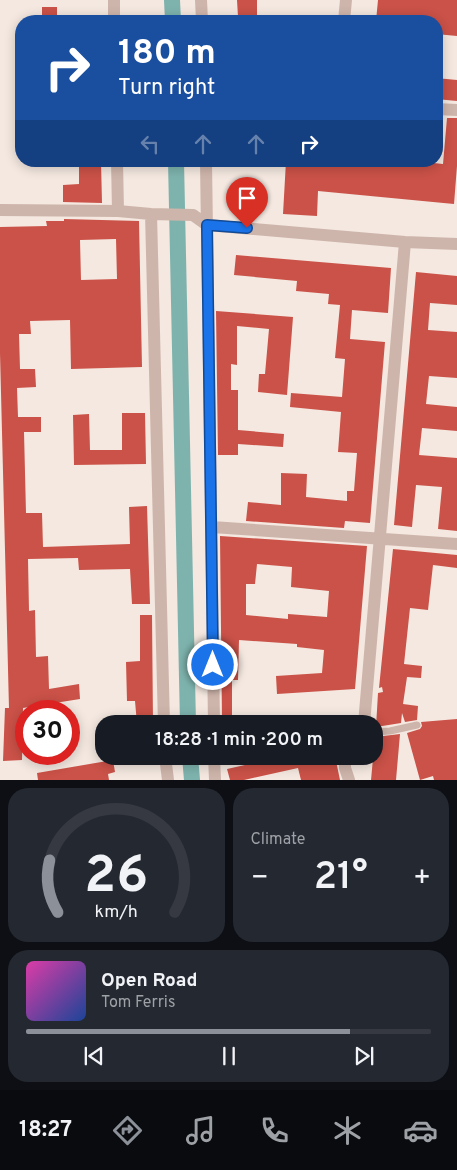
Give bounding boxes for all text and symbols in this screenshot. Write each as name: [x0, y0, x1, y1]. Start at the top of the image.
text: 180 m: [118, 32, 216, 76]
icon: right: [35, 35, 100, 100]
text: Turn right: [118, 75, 215, 102]
icon: left: [136, 130, 164, 158]
icon: ahead: [189, 130, 217, 158]
icon: ahead: [242, 130, 270, 158]
icon: right: [295, 130, 323, 158]
pin: [226, 177, 268, 228]
icon: arrive: [233, 184, 261, 212]
position arrow: [186, 638, 238, 690]
speed limit sign: 30: [15, 700, 80, 765]
text: 18:28 · 1 min · 200 m: [155, 728, 323, 752]
text: Climate: [251, 830, 305, 850]
text: 26: [84, 845, 148, 911]
text: 21°: [314, 854, 368, 903]
text: −: [251, 861, 269, 897]
text: +: [413, 861, 431, 897]
text: km/h: [95, 901, 138, 924]
text: Open Road: [101, 969, 197, 993]
text: Tom Ferris: [101, 993, 175, 1013]
icon: previous: [80, 1042, 108, 1070]
icon: pause: [215, 1042, 243, 1070]
icon: next: [350, 1042, 378, 1070]
icon: directions: [110, 1113, 145, 1148]
icon: music: [183, 1113, 218, 1148]
icon: phone: [257, 1113, 292, 1148]
icon: climate: [330, 1113, 365, 1148]
icon: car: [403, 1113, 438, 1148]
text: 18:27: [19, 1117, 72, 1144]

